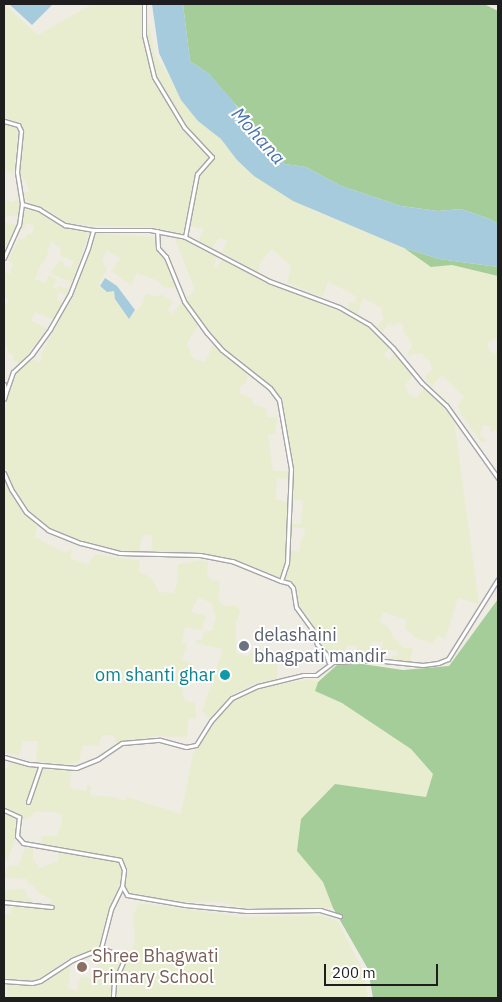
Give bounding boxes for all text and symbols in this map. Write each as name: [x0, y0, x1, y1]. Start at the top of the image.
water label: Mohana: [226, 103, 290, 169]
place label: delashaini bhagpati mandir: [254, 625, 386, 668]
marker: delashaini bhagpati mandir: [238, 640, 250, 652]
place label: om shanti ghar: [95, 664, 215, 686]
marker: om shanti ghar: [219, 669, 231, 681]
place label: Shree Bhagwati Primary School: [92, 946, 218, 989]
scale bar: [327, 954, 441, 986]
marker: Shree Bhagwati Primary School: [76, 961, 88, 973]
text: 200 m: [332, 963, 376, 982]

